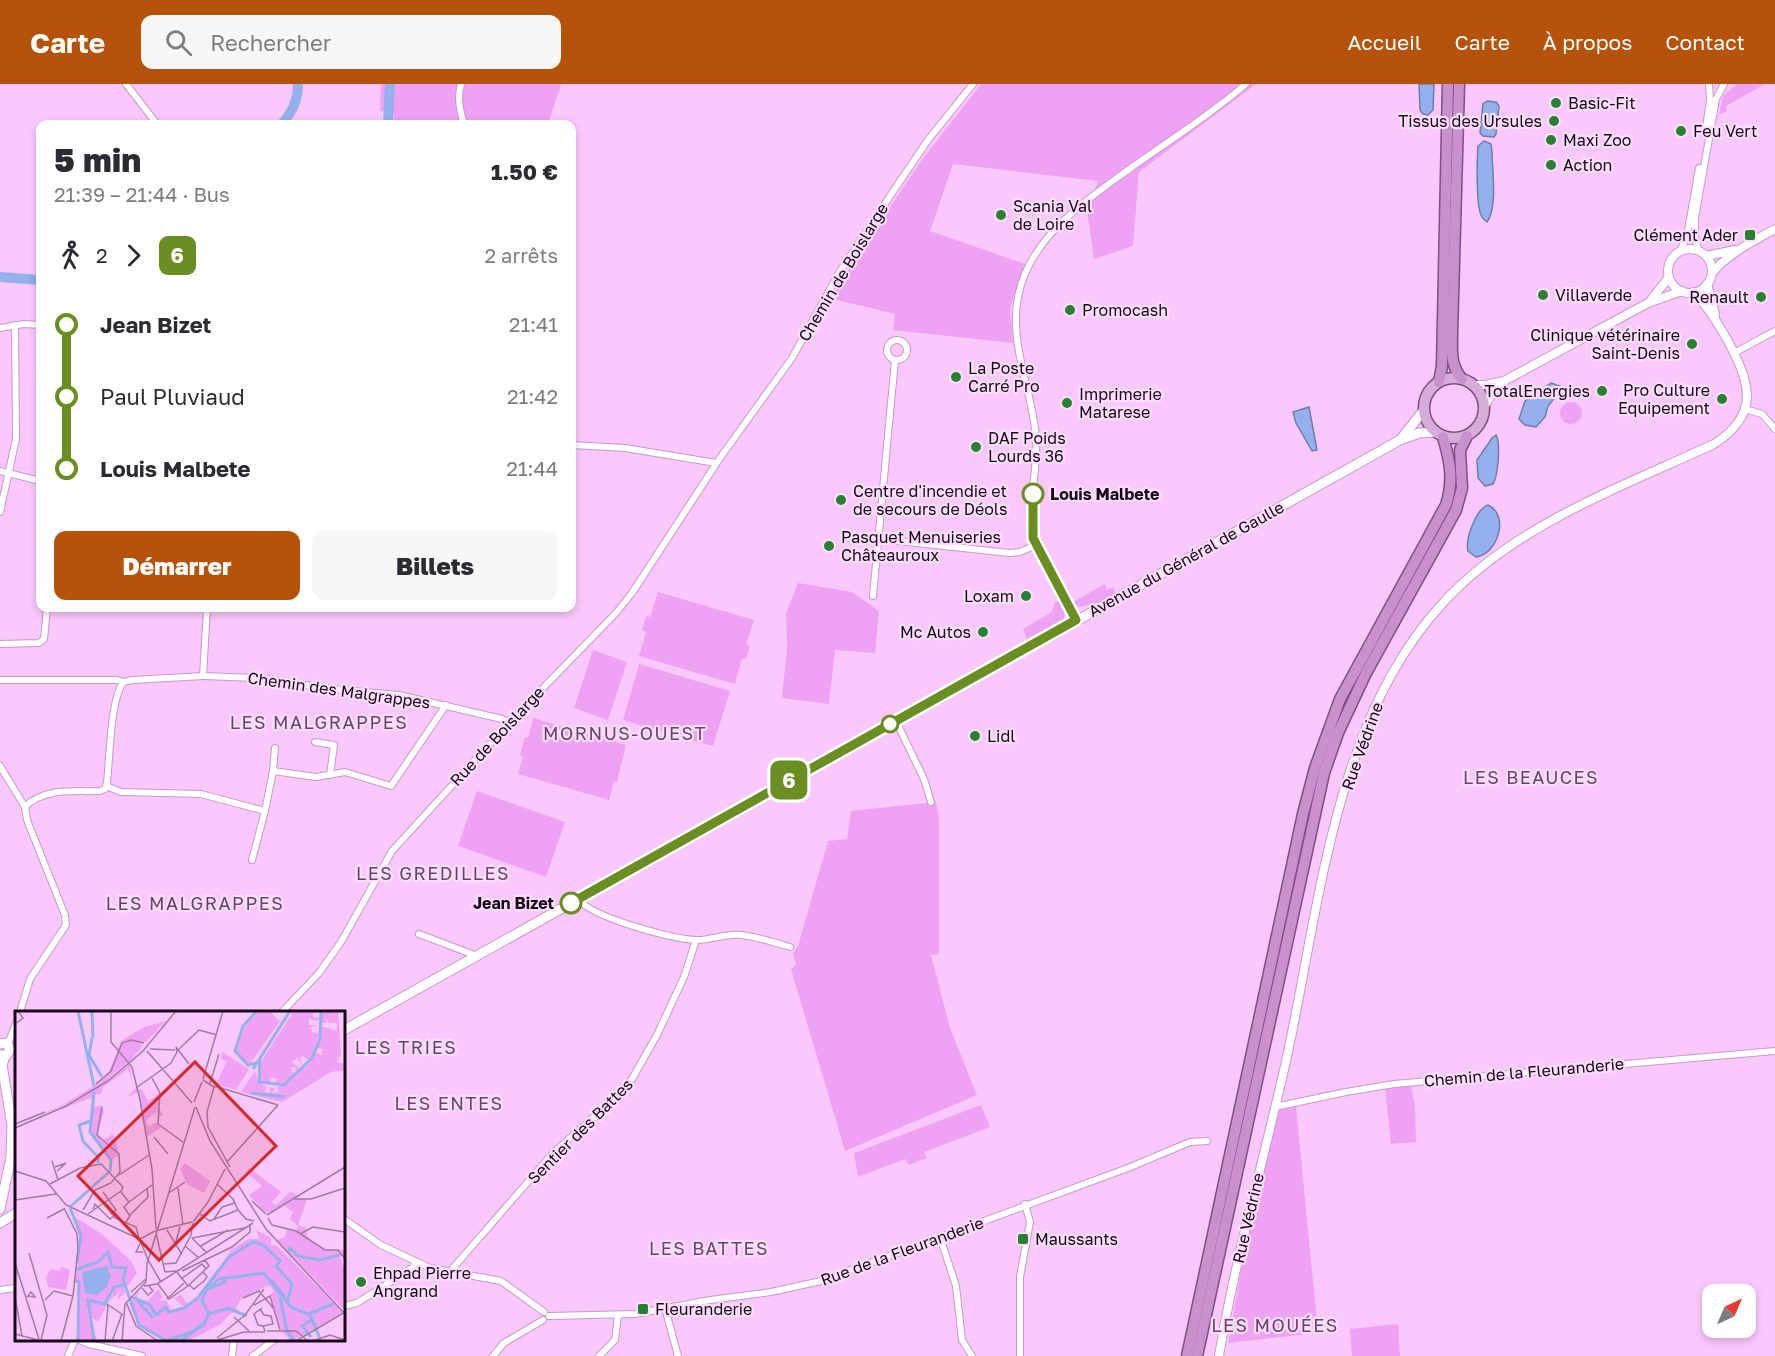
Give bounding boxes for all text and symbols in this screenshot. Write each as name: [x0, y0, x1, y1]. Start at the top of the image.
search box: [141, 15, 561, 69]
text: Carte: [30, 26, 105, 59]
icon: search: [162, 26, 195, 59]
text: Rechercher: [210, 29, 331, 56]
text: Accueil: [1348, 29, 1421, 55]
text: Carte: [1454, 29, 1510, 55]
text: À propos: [1543, 29, 1632, 55]
text: Contact: [1665, 29, 1745, 55]
place label: Basic-Fit: [1568, 93, 1636, 113]
marker: Basic-Fit: [1549, 96, 1563, 110]
place label: Tissus des Ursules: [1398, 111, 1542, 131]
marker: Tissus des Ursules: [1547, 114, 1561, 128]
place label: Feu Vert: [1693, 121, 1757, 141]
marker: Feu Vert: [1674, 124, 1688, 138]
place label: Maxi Zoo: [1563, 130, 1631, 150]
marker: Maxi Zoo: [1544, 133, 1558, 147]
text: 5 min: [54, 140, 141, 179]
place label: Action: [1563, 155, 1612, 175]
text: 1.50 €: [491, 158, 558, 185]
marker: Action: [1544, 158, 1558, 172]
text: 21:39 – 21:44 · Bus: [54, 182, 230, 206]
place label: Scania Val de Loire: [1013, 196, 1092, 234]
street label: Chemin de Boislarge: [794, 199, 892, 345]
marker: Scania Val de Loire: [994, 208, 1008, 222]
place label: Clément Ader: [1633, 225, 1738, 245]
marker: Clément Ader: [1743, 228, 1757, 242]
icon: walk: [54, 239, 87, 272]
icon: forward: [117, 239, 150, 272]
text: 6: [171, 242, 184, 268]
text: 2: [96, 243, 108, 267]
text: 2 arrêts: [485, 243, 558, 267]
place label: Villaverde: [1555, 285, 1632, 305]
place label: Renault: [1689, 287, 1749, 307]
marker: Villaverde: [1536, 288, 1550, 302]
marker: Renault: [1754, 290, 1768, 304]
place label: Promocash: [1082, 300, 1168, 320]
marker: Promocash: [1063, 303, 1077, 317]
text: Jean Bizet: [100, 311, 211, 338]
text: 21:41: [509, 312, 558, 336]
place label: Clinique vétérinaire Saint-Denis: [1530, 325, 1680, 363]
marker: Clinique vétérinaire Saint-Denis: [1685, 337, 1699, 351]
place label: La Poste Carré Pro: [968, 358, 1040, 396]
marker: La Poste Carré Pro: [949, 370, 963, 384]
place label: Pro Culture Equipement: [1618, 380, 1710, 418]
place label: TotalEnergies: [1485, 381, 1590, 401]
text: Paul Pluviaud: [100, 383, 245, 410]
text: 21:42: [507, 384, 558, 408]
place label: Imprimerie Matarese: [1079, 384, 1162, 422]
marker: TotalEnergies: [1595, 384, 1609, 398]
marker: Pro Culture Equipement: [1715, 392, 1729, 406]
marker: Imprimerie Matarese: [1060, 396, 1074, 410]
place label: DAF Poids Lourds 36: [988, 428, 1066, 466]
marker: DAF Poids Lourds 36: [969, 440, 983, 454]
text: Louis Malbete: [100, 455, 251, 482]
text: 21:44: [506, 456, 558, 480]
place label: Centre d'incendie et de secours de Déols: [853, 481, 1007, 519]
marker: Louis Malbete: [1022, 483, 1044, 505]
place label: Louis Malbete: [1050, 484, 1160, 504]
marker: Centre d'incendie et de secours de Déols: [834, 493, 848, 507]
street label: Avenue du Général de Gaulle: [1085, 497, 1287, 621]
place label: Pasquet Menuiseries Châteauroux: [841, 527, 1001, 565]
button: Démarrer: [54, 531, 300, 600]
button: Billets: [312, 531, 558, 600]
marker: Pasquet Menuiseries Châteauroux: [822, 539, 836, 553]
place label: Loxam: [964, 586, 1014, 606]
marker: Loxam: [1019, 589, 1033, 603]
place label: Mc Autos: [900, 622, 971, 642]
marker: Mc Autos: [976, 625, 990, 639]
street label: Chemin des Malgrappes: [246, 667, 432, 713]
street label: Rue de Boislarge: [446, 682, 548, 790]
street label: Rue Védrine: [1337, 699, 1387, 793]
district label: LES MALGRAPPES: [230, 711, 408, 733]
unlabelled marker: [881, 715, 899, 733]
district label: MORNUS-OUEST: [543, 722, 707, 744]
place label: Lidl: [987, 726, 1015, 746]
marker: Lidl: [968, 729, 982, 743]
line badge: 6: [770, 760, 808, 800]
district label: LES BEAUCES: [1463, 766, 1599, 788]
text: 6: [782, 767, 796, 793]
district label: LES GREDILLES: [356, 862, 510, 884]
district label: LES MALGRAPPES: [106, 892, 284, 914]
marker: Jean Bizet: [560, 892, 582, 914]
place label: Jean Bizet: [473, 893, 554, 913]
inset map: [15, 1011, 345, 1341]
district label: LES TRIES: [355, 1036, 457, 1058]
street label: Chemin de la Fleuranderie: [1423, 1053, 1625, 1091]
street label: Sentier des Battes: [523, 1074, 637, 1188]
district label: LES ENTES: [394, 1092, 504, 1114]
street label: Rue Védrine: [1228, 1171, 1268, 1265]
street label: Rue de la Fleuranderie: [818, 1212, 986, 1290]
place label: Maussants: [1035, 1229, 1118, 1249]
marker: Maussants: [1016, 1232, 1030, 1246]
district label: LES BATTES: [649, 1237, 769, 1259]
place label: Ehpad Pierre Angrand: [373, 1263, 471, 1301]
marker: Ehpad Pierre Angrand: [354, 1275, 368, 1289]
north arrow: [1702, 1284, 1756, 1338]
map controls: [1702, 1284, 1756, 1338]
place label: Fleuranderie: [655, 1299, 752, 1319]
marker: Fleuranderie: [636, 1302, 650, 1316]
district label: LES MOUÉES: [1211, 1314, 1339, 1336]

